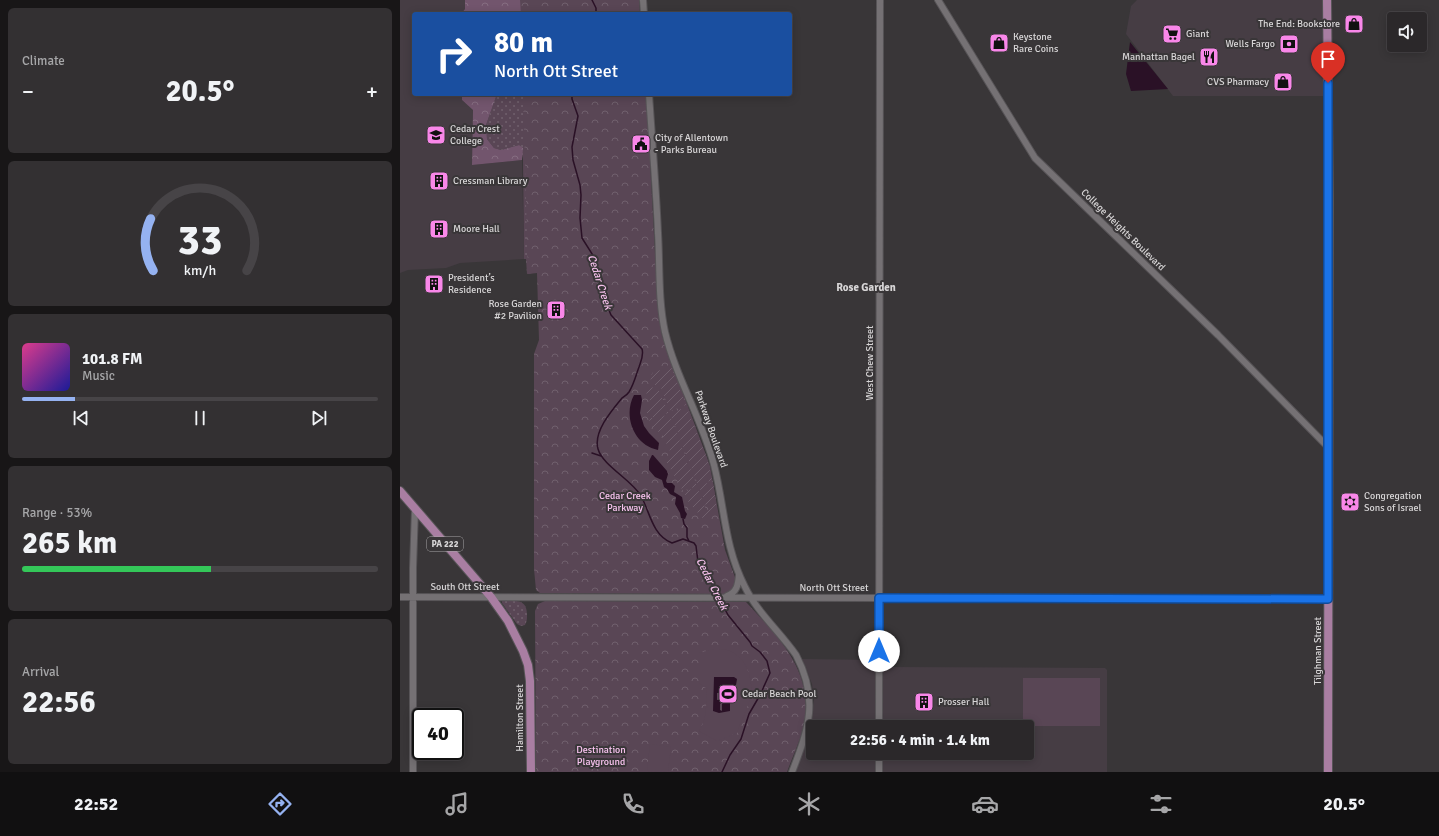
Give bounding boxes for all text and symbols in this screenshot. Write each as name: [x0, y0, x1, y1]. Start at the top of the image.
map controls: [1387, 12, 1427, 52]
button: sound: [1387, 12, 1427, 52]
shop icon: The End: Bookstore: [1343, 13, 1365, 35]
place label: The End: Bookstore: [1258, 18, 1340, 30]
supermarket icon: Giant: [1161, 23, 1183, 45]
text: 80 m: [494, 26, 553, 60]
icon: right: [428, 28, 480, 80]
place label: Giant: [1186, 28, 1210, 40]
place label: Keystone Rare Coins: [1013, 31, 1059, 55]
shop icon: Keystone Rare Coins: [988, 32, 1010, 54]
bank icon: Wells Fargo: [1278, 33, 1300, 55]
place label: Wells Fargo: [1226, 38, 1275, 50]
pin: [1311, 42, 1345, 83]
restaurant icon: Manhattan Bagel: [1198, 46, 1220, 68]
icon: arrive: [1317, 48, 1339, 70]
place label: Manhattan Bagel: [1122, 51, 1195, 63]
text: Climate: [22, 53, 65, 69]
text: North Ott Street: [494, 60, 618, 82]
shop icon: CVS Pharmacy: [1272, 71, 1294, 93]
text: 20.5°: [165, 73, 235, 110]
place label: CVS Pharmacy: [1207, 76, 1269, 88]
text: −: [22, 78, 34, 105]
text: +: [366, 78, 378, 105]
place label: Cedar Crest College: [450, 123, 500, 147]
school or university icon: Cedar Crest College: [425, 124, 447, 146]
place label: City of Allentown - Parks Bureau: [655, 132, 728, 156]
public building icon: City of Allentown - Parks Bureau: [630, 133, 652, 155]
building icon: Cressman Library: [428, 170, 450, 192]
place label: Cressman Library: [453, 175, 528, 187]
street label: College Heights Boulevard: [1078, 187, 1168, 273]
text: 33: [178, 215, 222, 266]
building icon: Moore Hall: [428, 218, 450, 240]
place label: Moore Hall: [453, 223, 500, 235]
water label: Cedar Creek: [585, 253, 615, 313]
text: km/h: [184, 262, 216, 279]
place label: President’s Residence: [448, 272, 495, 296]
building icon: President’s Residence: [423, 273, 445, 295]
district label: Rose Garden: [836, 281, 896, 294]
place label: Rose Garden #2 Pavilion: [488, 298, 542, 322]
building icon: Rose Garden #2 Pavilion: [545, 299, 567, 321]
street label: West Chew Street: [864, 325, 876, 401]
text: 101.8 FM: [82, 350, 143, 368]
text: Music: [82, 368, 115, 384]
street label: Parkway Boulevard: [692, 389, 730, 469]
icon: previous: [70, 407, 92, 429]
icon: pause: [189, 407, 211, 429]
icon: next: [308, 407, 330, 429]
park label: Cedar Creek Parkway: [599, 490, 651, 514]
place label: Congregation Sons of Israel: [1364, 490, 1422, 514]
synagogue icon: Congregation Sons of Israel: [1339, 491, 1361, 513]
text: Range · 53%: [22, 505, 92, 521]
text: 265 km: [22, 525, 117, 562]
road number: PA 222: [427, 537, 463, 551]
water label: Cedar Creek: [693, 556, 731, 614]
street label: South Ott Street: [430, 581, 500, 593]
street label: North Ott Street: [800, 582, 869, 594]
street label: Tilghman Street: [1312, 617, 1324, 685]
position arrow: [858, 630, 900, 672]
text: Arrival: [22, 664, 59, 680]
sports icon: Cedar Beach Pool: [717, 683, 739, 705]
text: 22:56: [22, 684, 96, 721]
street label: Hamilton Street: [514, 684, 526, 752]
place label: Cedar Beach Pool: [742, 688, 816, 700]
building icon: Prosser Hall: [913, 691, 935, 713]
place label: Prosser Hall: [938, 696, 989, 708]
speed limit sign: 40: [412, 708, 464, 760]
text: 22:56 · 4 min · 1.4 km: [850, 731, 990, 749]
park label: Destination Playground: [576, 744, 626, 768]
icon: directions: [266, 790, 294, 818]
icon: music: [443, 790, 471, 818]
icon: phone: [619, 790, 647, 818]
icon: climate: [795, 790, 823, 818]
icon: car: [971, 790, 999, 818]
icon: filters: [1147, 790, 1175, 818]
text: 22:52: [74, 793, 118, 815]
text: 20.5°: [1323, 793, 1365, 815]

